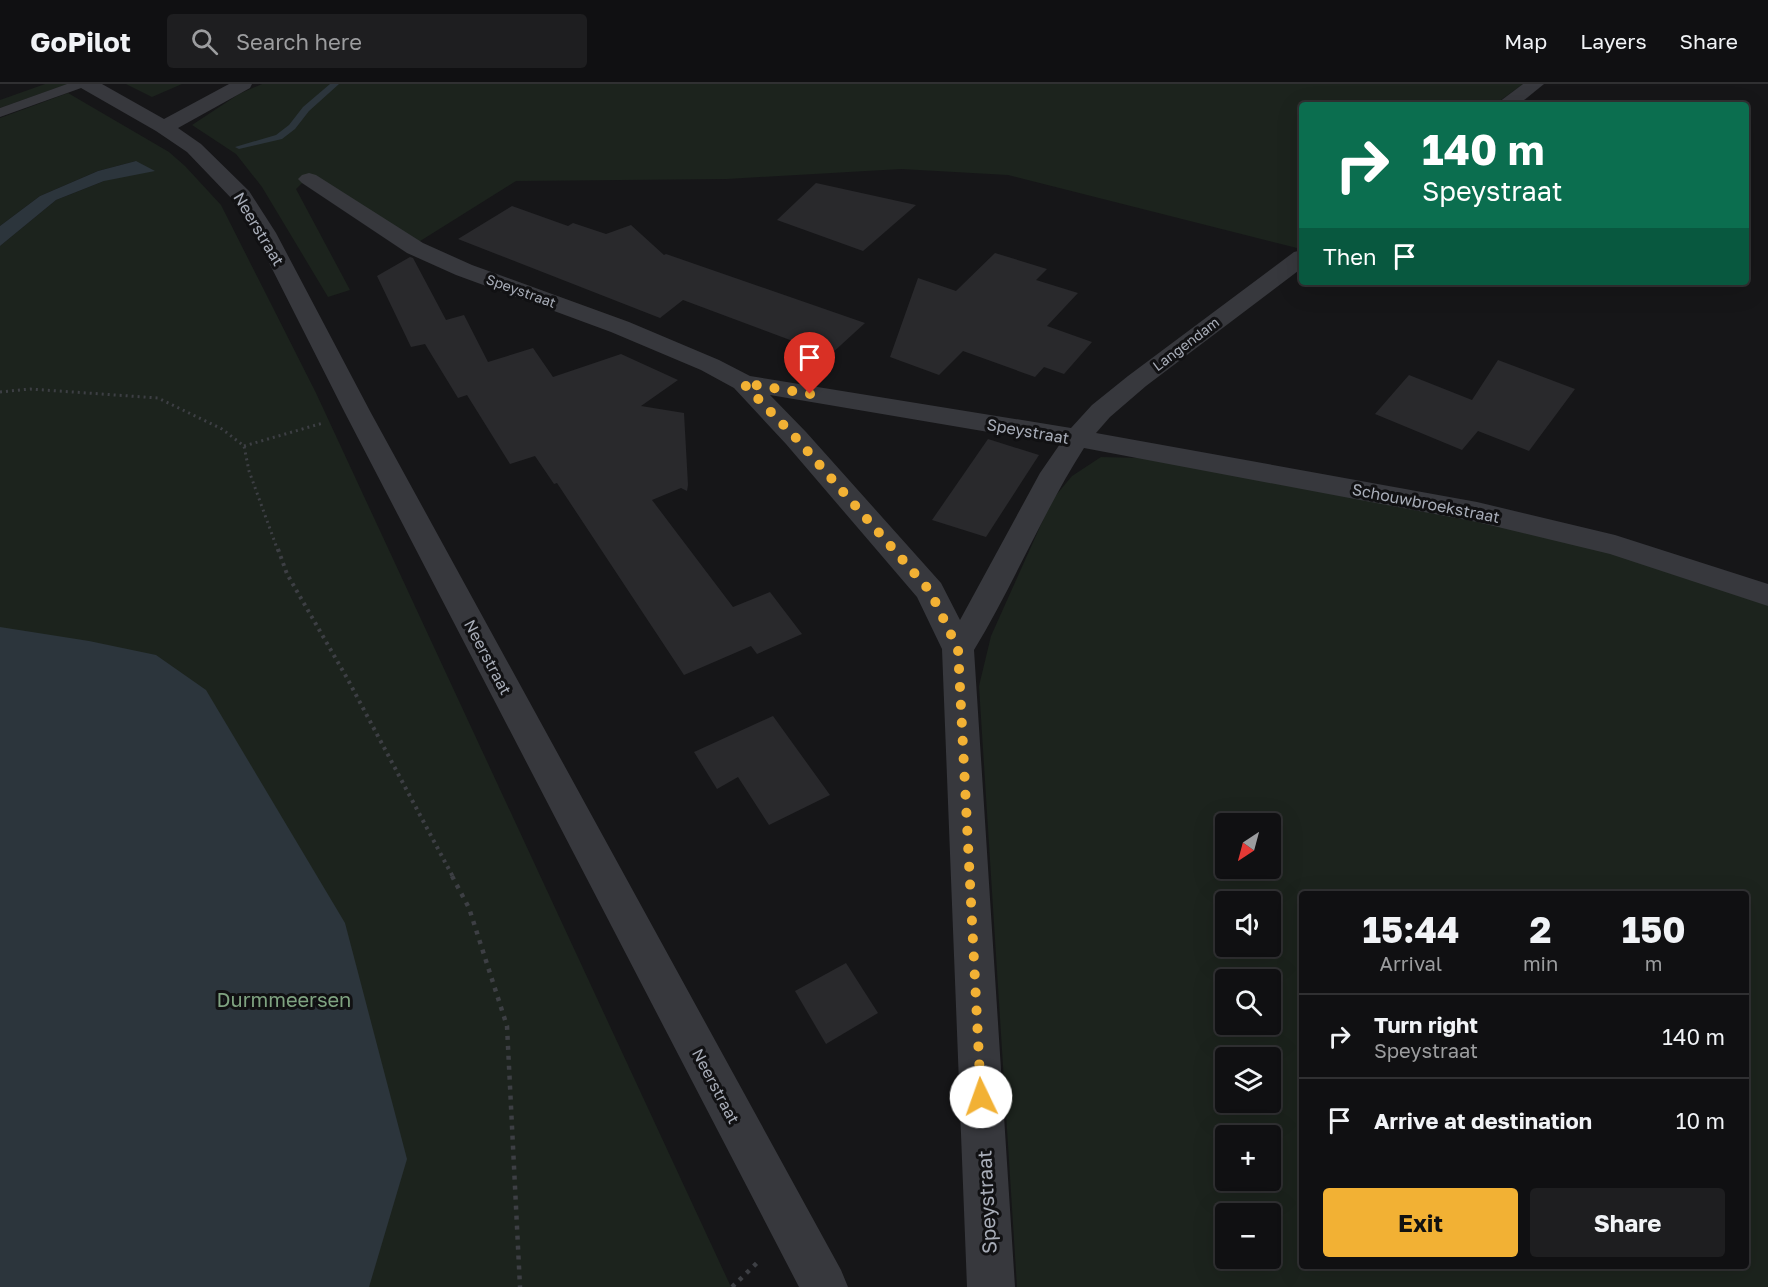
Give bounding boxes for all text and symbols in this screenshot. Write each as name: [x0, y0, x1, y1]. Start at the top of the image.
search box: [167, 14, 587, 68]
text: GoPilot: [30, 25, 131, 58]
icon: search: [188, 25, 221, 58]
text: Search here: [236, 28, 362, 55]
text: Map: [1504, 28, 1547, 54]
text: Layers: [1580, 28, 1647, 54]
text: Share: [1680, 28, 1738, 54]
text: 140 m: [1422, 124, 1544, 174]
icon: right: [1323, 126, 1401, 204]
text: Speystraat: [1422, 175, 1563, 207]
street label: Neerstraat: [229, 189, 289, 269]
icon: arrive: [1388, 240, 1421, 273]
text: Then: [1323, 243, 1376, 270]
street label: Speystraat: [484, 270, 558, 311]
street label: Langendam: [1149, 313, 1222, 374]
pin: [784, 332, 835, 394]
icon: arrive: [793, 341, 826, 374]
street label: Speystraat: [985, 414, 1071, 448]
street label: Schouwbroekstraat: [1350, 479, 1502, 527]
street label: Neerstraat: [460, 616, 516, 698]
north arrow: [1215, 813, 1281, 879]
map controls: [1215, 813, 1281, 1269]
button: sound: [1215, 891, 1281, 957]
text: 15:44: [1362, 908, 1459, 951]
text: 2: [1530, 908, 1552, 951]
text: 150: [1622, 908, 1686, 951]
text: Arrival: [1380, 951, 1442, 975]
text: min: [1523, 951, 1558, 975]
text: m: [1645, 951, 1662, 975]
button: search: [1215, 969, 1281, 1035]
park label: Durmmeersen: [217, 987, 351, 1011]
text: Turn right: [1374, 1011, 1478, 1038]
icon: right: [1323, 1020, 1356, 1053]
text: 140 m: [1662, 1023, 1725, 1050]
text: Speystraat: [1374, 1038, 1478, 1062]
street label: Neerstraat: [688, 1045, 744, 1127]
button: layers: [1215, 1047, 1281, 1113]
position arrow: [949, 1065, 1013, 1129]
icon: arrive: [1323, 1104, 1356, 1137]
text: Arrive at destination: [1374, 1107, 1592, 1134]
text: 10 m: [1676, 1107, 1725, 1134]
button: +: [1215, 1125, 1281, 1191]
street label: Speystraat: [971, 1149, 1001, 1255]
button: Exit: [1323, 1188, 1518, 1257]
button: Share: [1530, 1188, 1725, 1257]
button: −: [1215, 1203, 1281, 1269]

